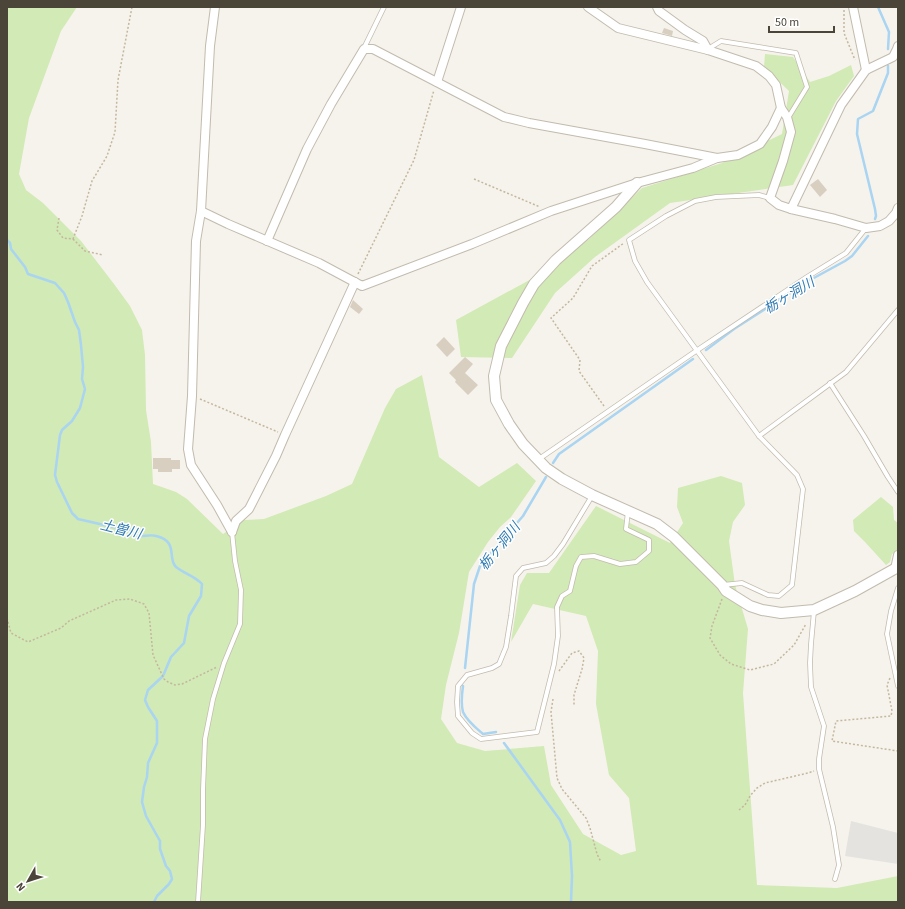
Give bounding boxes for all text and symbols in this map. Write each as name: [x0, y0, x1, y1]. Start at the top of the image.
scale bar: [769, 8, 834, 34]
text: 50 m: [775, 14, 799, 31]
water label: 栃ヶ洞川: [760, 272, 820, 319]
water label: 土曽川: [98, 515, 145, 545]
water label: 栃ヶ洞川: [474, 517, 526, 575]
north arrow: [8, 861, 48, 901]
text: N: [12, 879, 29, 895]

